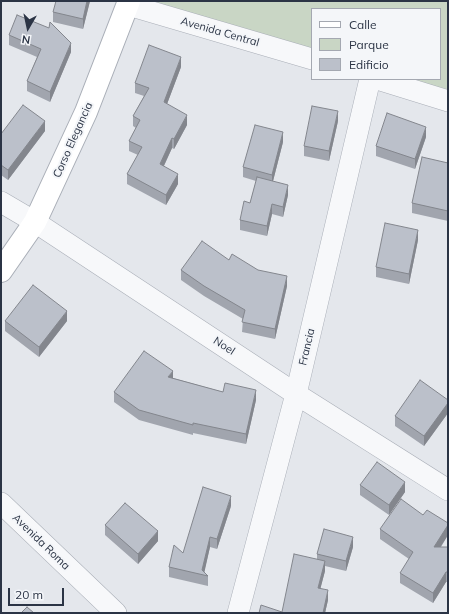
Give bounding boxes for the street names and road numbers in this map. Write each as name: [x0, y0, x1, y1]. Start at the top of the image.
street label: Avenida Central: [179, 14, 261, 50]
street label: Corso Elegancia: [50, 100, 96, 180]
street label: Francia: [296, 327, 318, 367]
street label: Noel: [211, 334, 237, 358]
street label: Avenida Roma: [10, 511, 72, 573]

